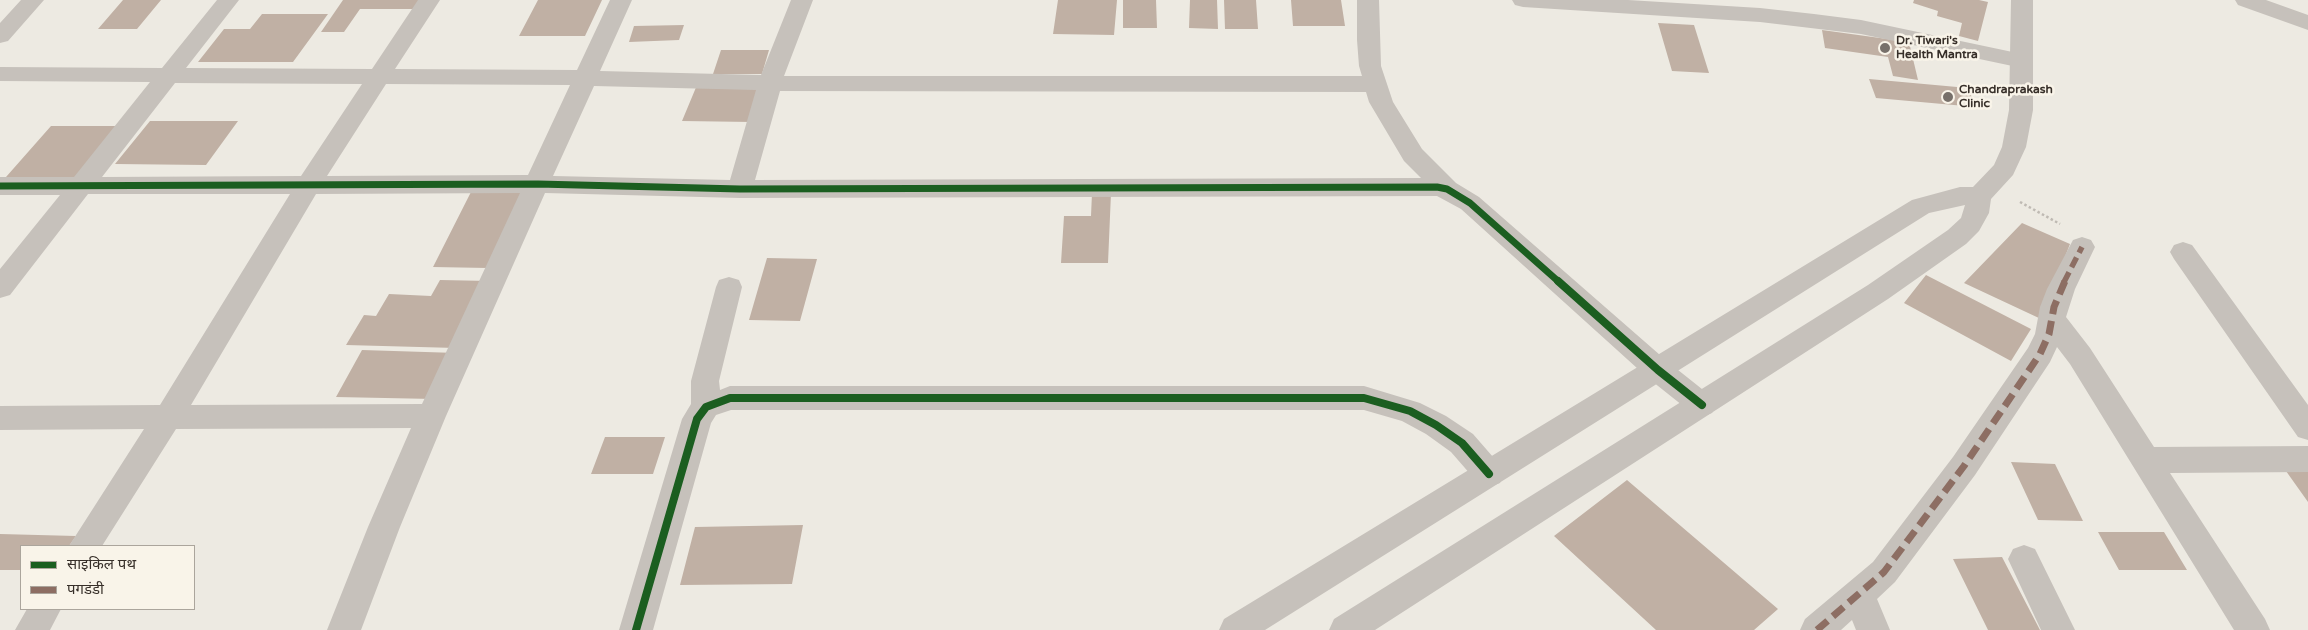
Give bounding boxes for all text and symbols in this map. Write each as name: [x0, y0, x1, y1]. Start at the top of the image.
place label: Dr. Tiwari's Health Mantra: [1896, 34, 1978, 62]
marker: Dr. Tiwari's Health Mantra: [1878, 41, 1892, 55]
place label: Chandraprakash Clinic: [1959, 83, 2053, 111]
marker: Chandraprakash Clinic: [1941, 90, 1955, 104]
legend: [20, 545, 195, 610]
text: साइकिल पथ: [67, 555, 136, 573]
text: पगडंडी: [67, 580, 104, 598]

